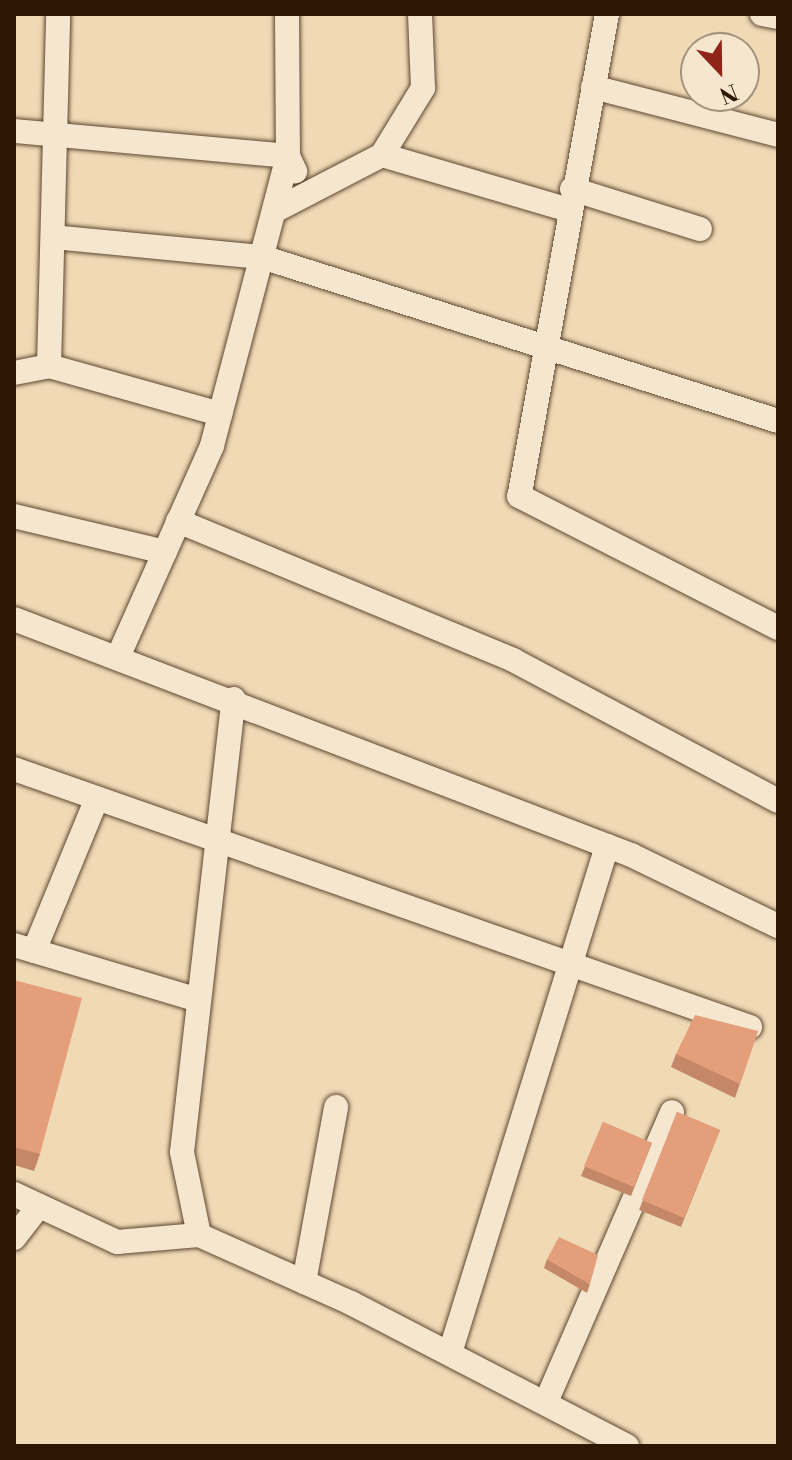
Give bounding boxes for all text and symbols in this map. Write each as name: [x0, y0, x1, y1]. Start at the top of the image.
north arrow: [680, 32, 760, 112]
text: N: [715, 77, 742, 109]

